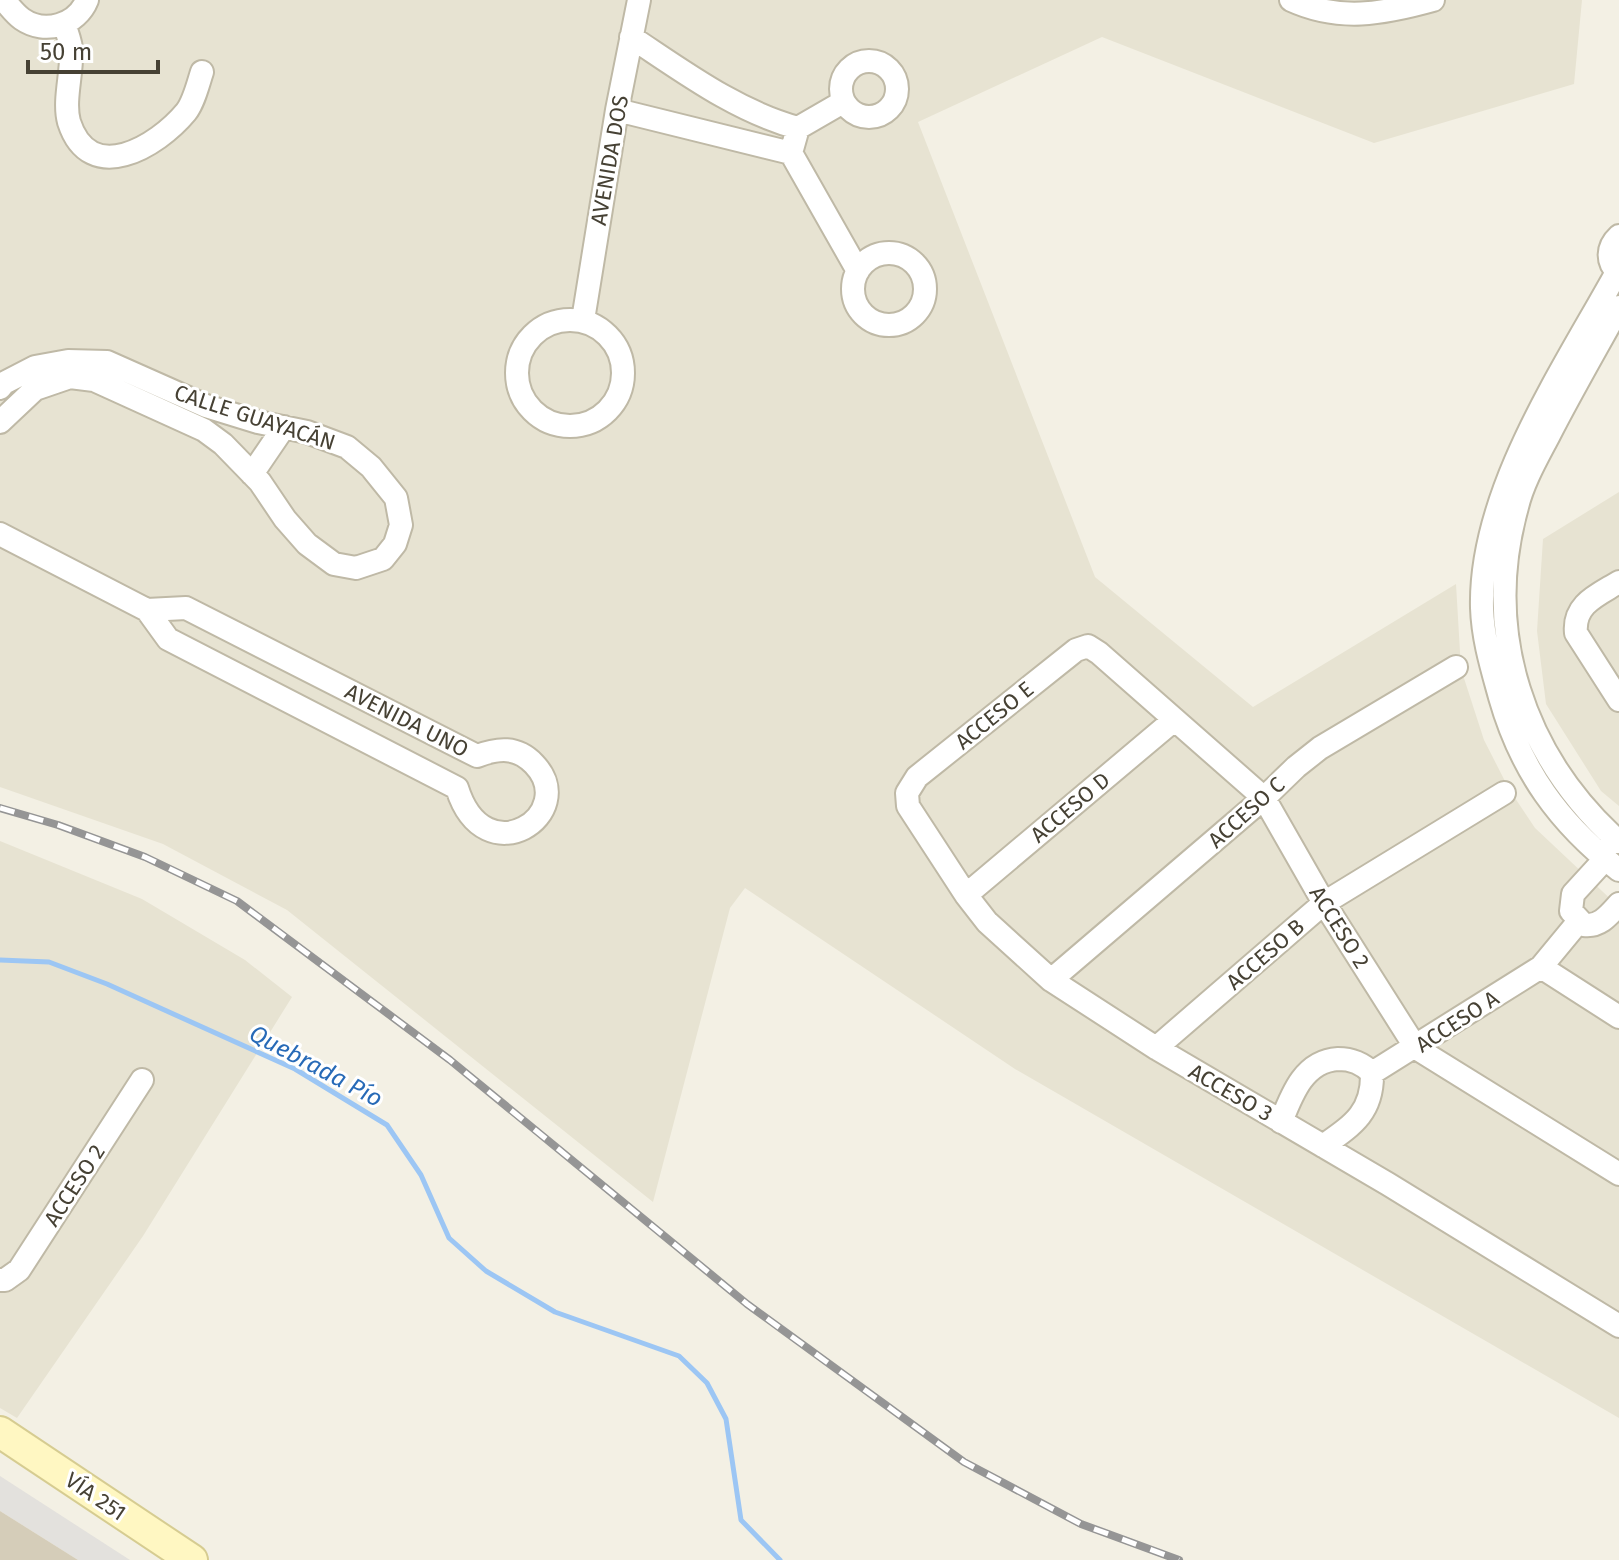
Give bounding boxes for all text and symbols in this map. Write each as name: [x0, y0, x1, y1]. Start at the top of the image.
scale bar: [28, 24, 158, 74]
text: 50 m: [40, 38, 92, 66]
street label: AVENIDA DOS: [585, 93, 634, 227]
street label: CALLE GUAYACÁN: [171, 379, 339, 456]
street label: ACCESO E: [950, 676, 1039, 755]
street label: AVENIDA UNO: [340, 678, 473, 763]
street label: ACCESO D: [1025, 766, 1116, 848]
street label: ACCESO C: [1203, 771, 1290, 854]
street label: ACCESO 2: [1304, 881, 1375, 973]
street label: ACCESO B: [1221, 913, 1310, 996]
street label: ACCESO A: [1411, 984, 1504, 1058]
water label: Quebrada Pío: [245, 1019, 387, 1113]
street label: ACCESO 3: [1184, 1058, 1277, 1127]
street label: ACCESO 2: [38, 1139, 111, 1231]
street label: VÍA 251: [60, 1466, 131, 1526]

